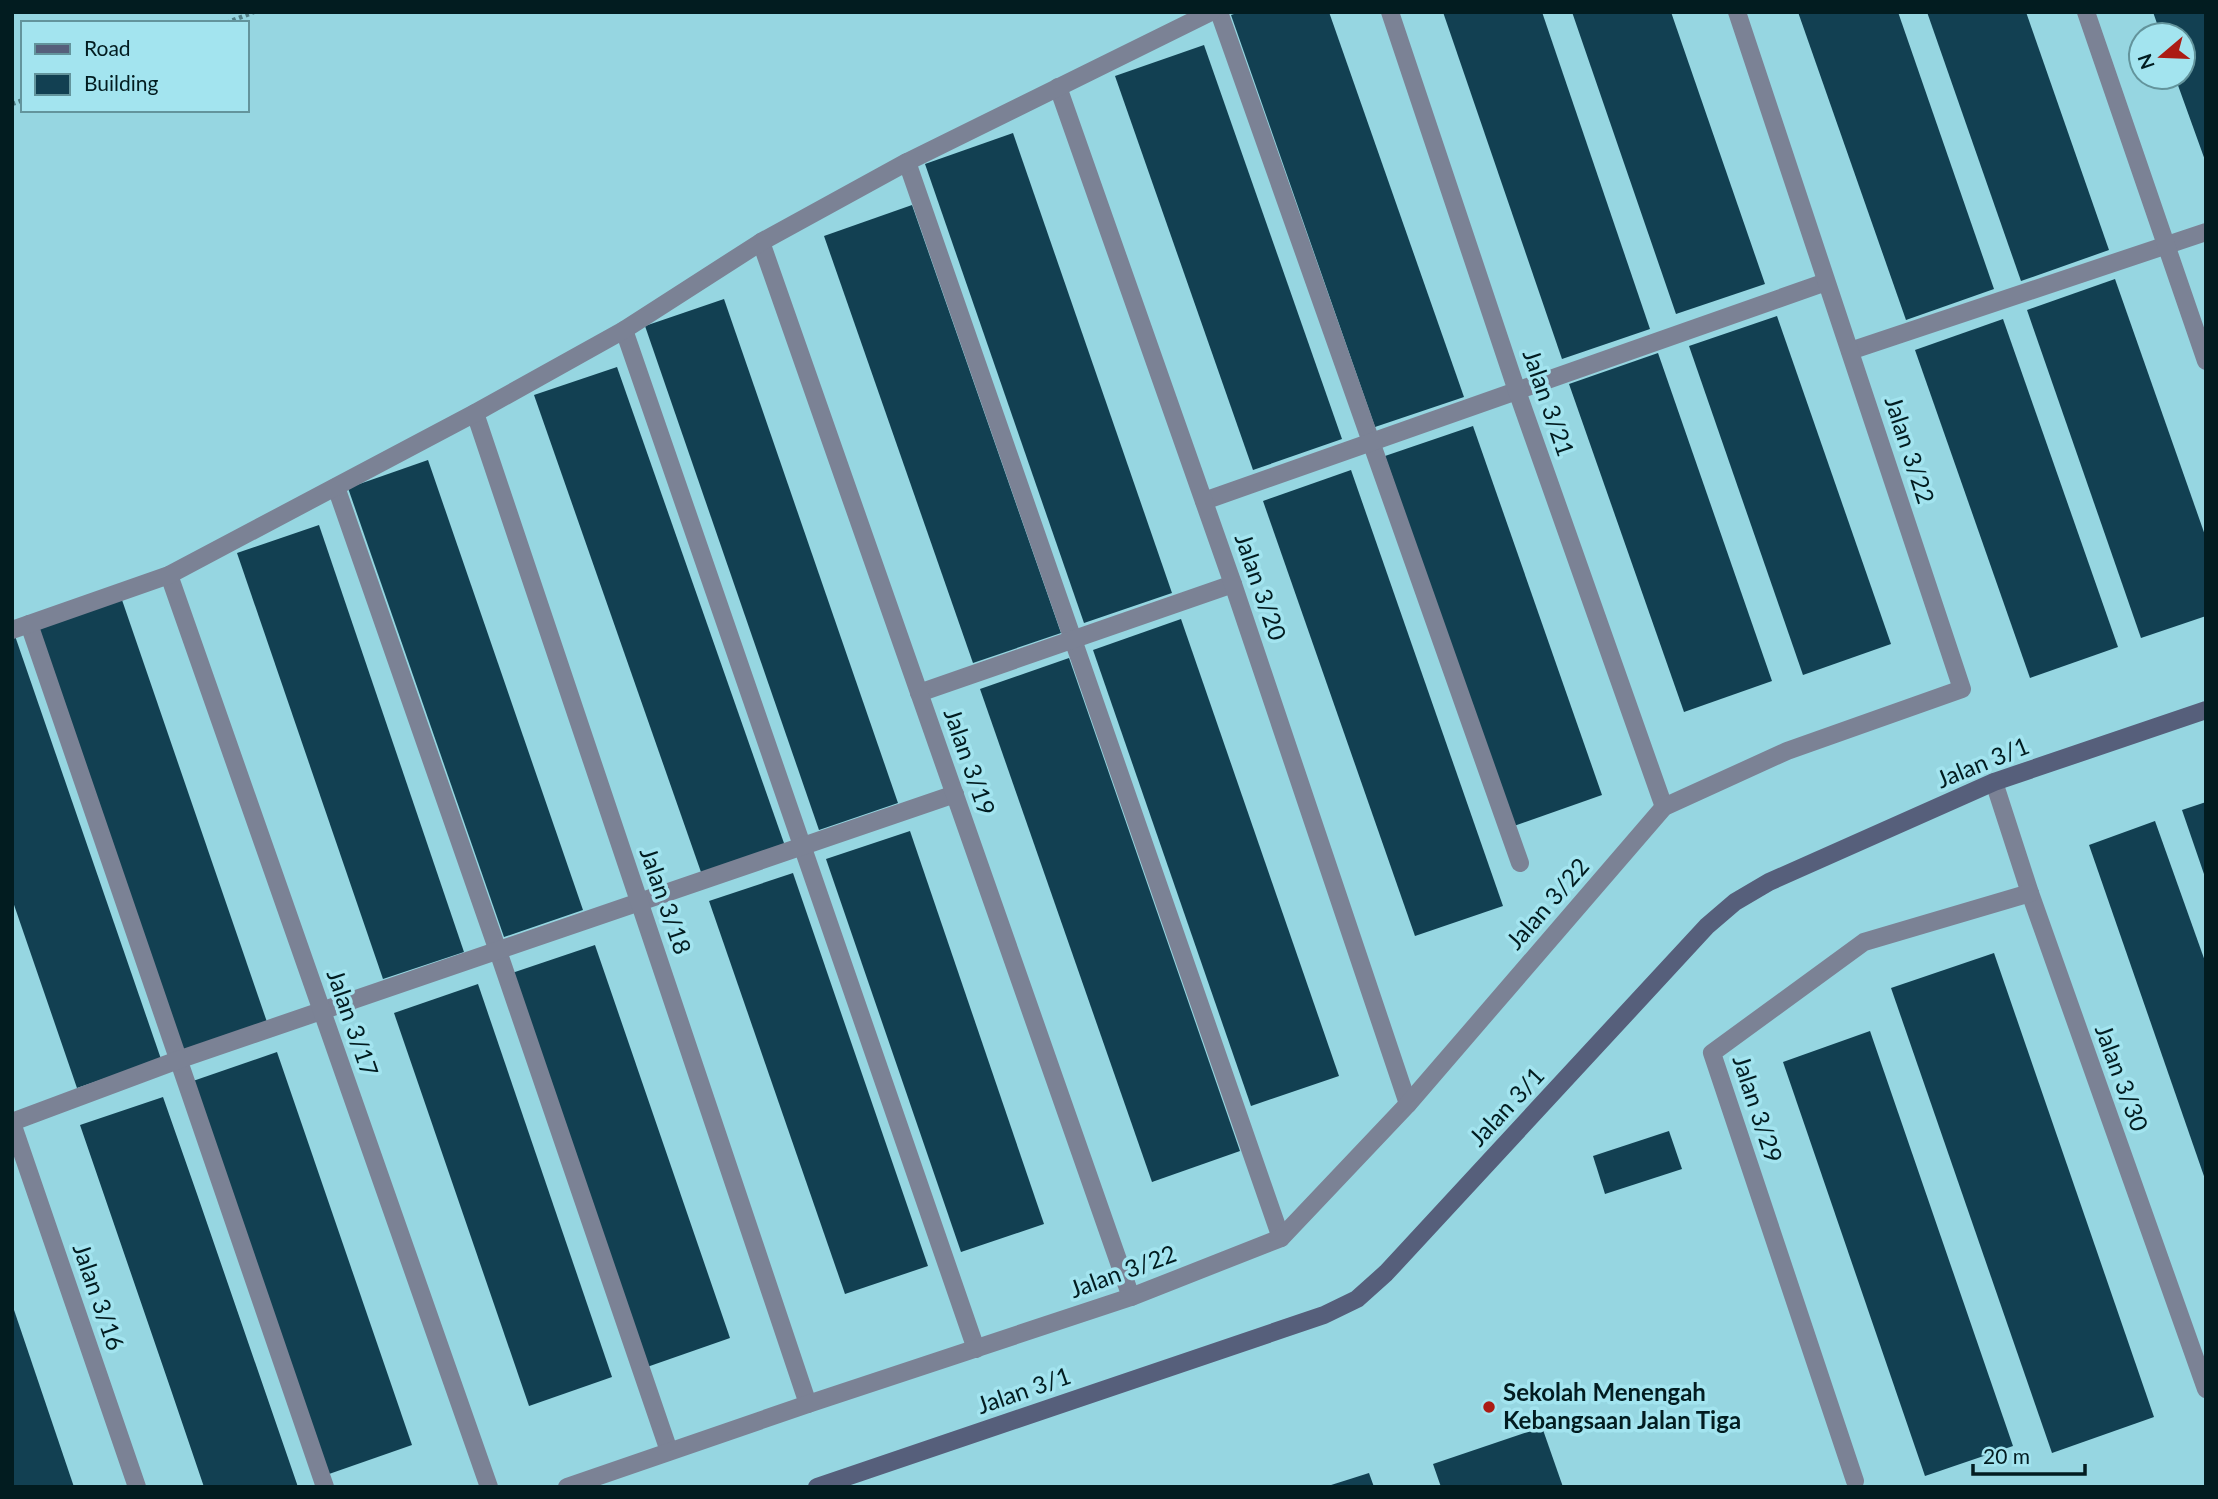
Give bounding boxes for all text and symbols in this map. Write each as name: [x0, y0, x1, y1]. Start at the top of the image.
legend: [21, 21, 248, 112]
north arrow: [2127, 21, 2197, 91]
text: Road: [84, 35, 131, 60]
text: N: [2132, 51, 2159, 72]
text: Building: [84, 70, 159, 95]
street label: Jalan 3/21: [1518, 345, 1581, 460]
street label: Jalan 3/22: [1879, 392, 1941, 507]
street label: Jalan 3/20: [1230, 529, 1293, 644]
street label: Jalan 3/19: [939, 704, 1002, 819]
street label: Jalan 3/1: [1932, 730, 2033, 793]
street label: Jalan 3/18: [635, 843, 698, 958]
street label: Jalan 3/22: [1499, 851, 1594, 955]
street label: Jalan 3/17: [322, 965, 385, 1080]
street label: Jalan 3/30: [2090, 1020, 2155, 1135]
street label: Jalan 3/29: [1727, 1051, 1789, 1166]
street label: Jalan 3/1: [1462, 1060, 1550, 1151]
street label: Jalan 3/22: [1065, 1238, 1180, 1303]
street label: Jalan 3/16: [68, 1239, 131, 1354]
street label: Jalan 3/1: [973, 1360, 1074, 1419]
place label: Sekolah Menengah Kebangsaan Jalan Tiga: [1503, 1377, 1741, 1434]
marker: Sekolah Menengah Kebangsaan Jalan Tiga: [1481, 1399, 1497, 1415]
scale bar: [1973, 1432, 2085, 1476]
text: 20 m: [1983, 1443, 2030, 1468]

